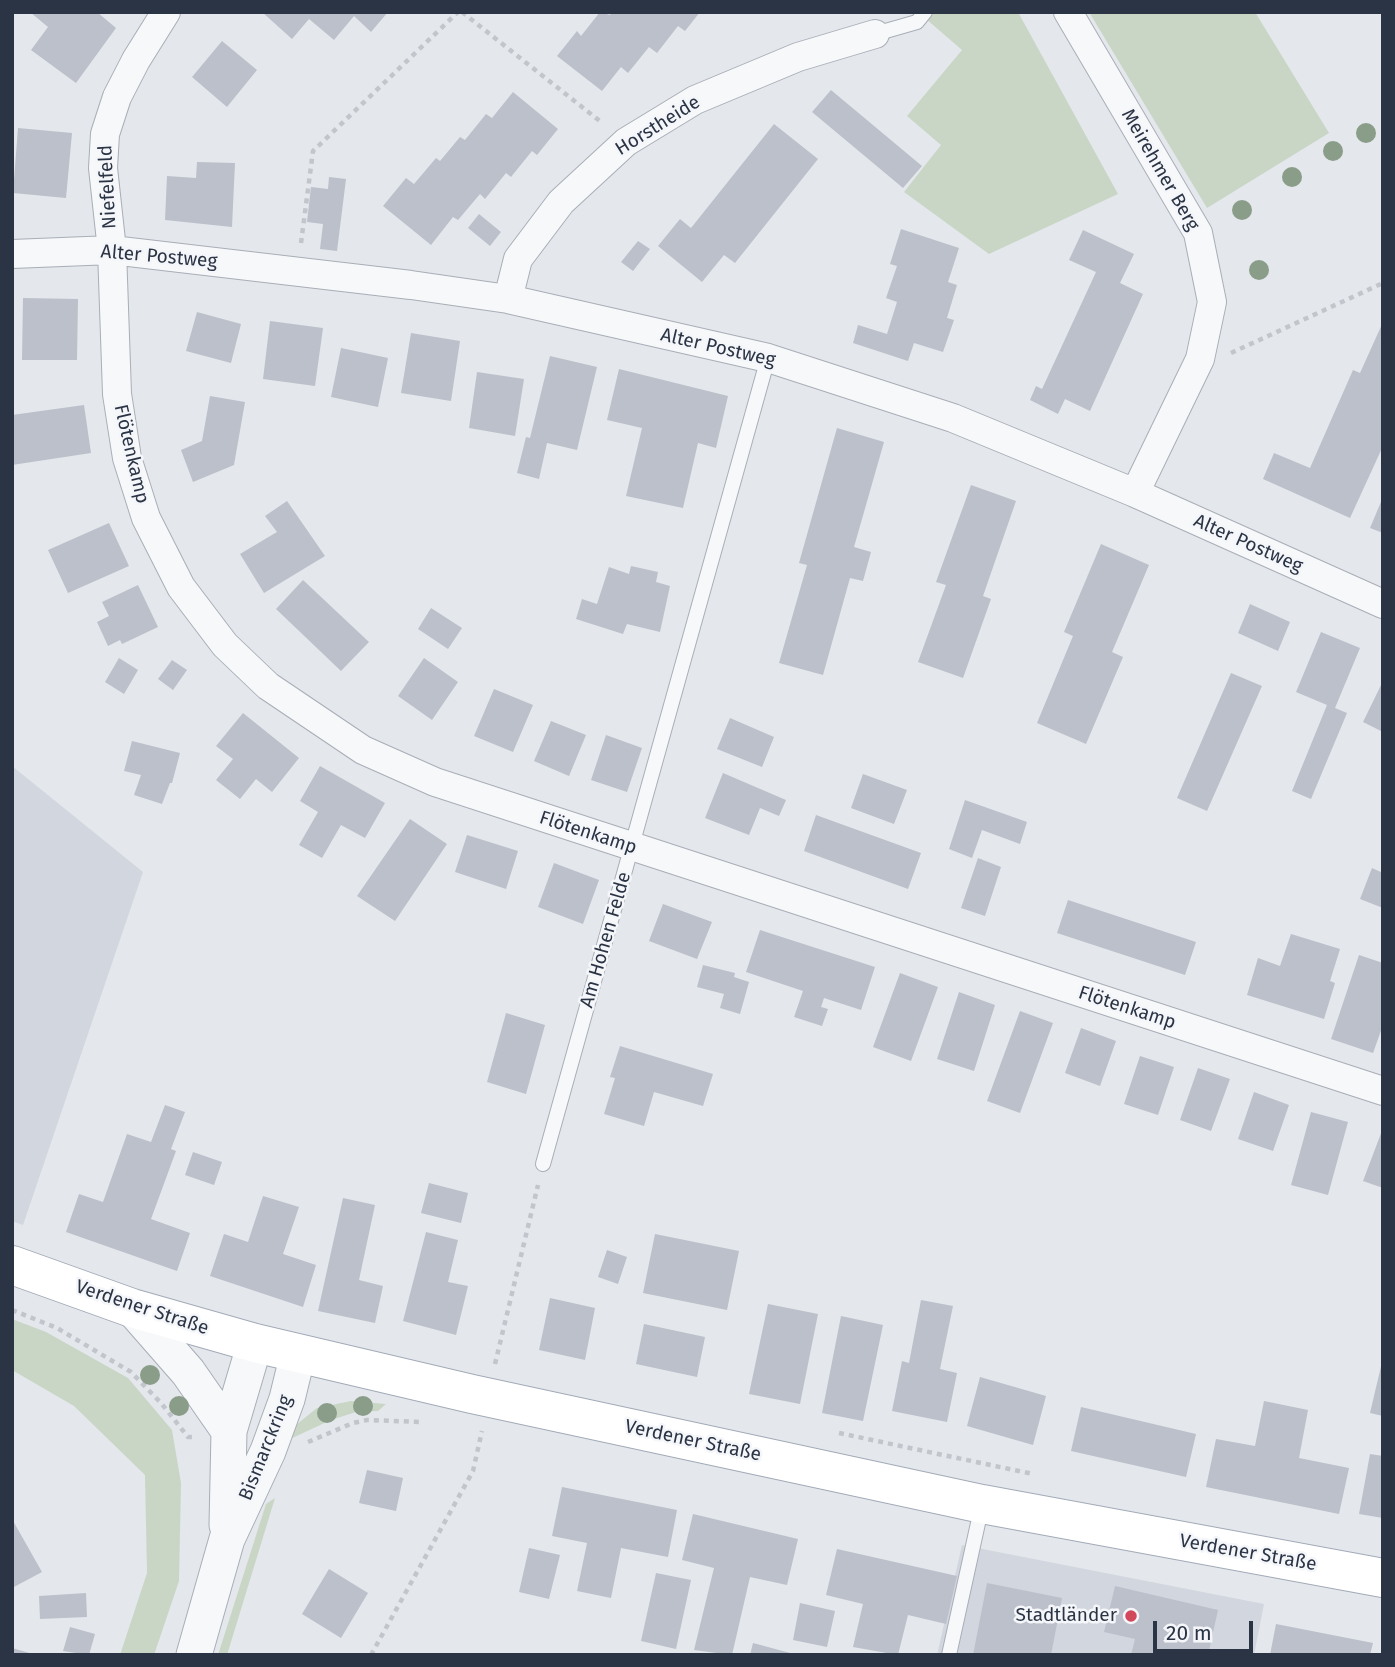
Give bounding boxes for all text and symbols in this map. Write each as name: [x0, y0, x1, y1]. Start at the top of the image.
street label: Horstheide: [612, 91, 704, 161]
street label: Meirehmer Berg: [1116, 105, 1204, 235]
street label: Niefelfeld: [94, 144, 122, 230]
street label: Alter Postweg: [100, 241, 218, 273]
street label: Alter Postweg: [658, 324, 778, 372]
street label: Flötenkamp: [109, 402, 153, 506]
street label: Alter Postweg: [1190, 510, 1306, 578]
street label: Flötenkamp: [536, 807, 640, 859]
street label: Am Hohen Felde: [576, 870, 636, 1010]
street label: Flötenkamp: [1075, 982, 1179, 1034]
street label: Verdener Straße: [73, 1276, 211, 1340]
street label: Bismarckring: [235, 1392, 297, 1504]
street label: Verdener Straße: [623, 1415, 763, 1467]
street label: Verdener Straße: [1178, 1530, 1318, 1576]
place label: Stadtländer: [1016, 1605, 1117, 1627]
marker: Stadtländer: [1123, 1608, 1139, 1624]
scale bar: [1157, 1608, 1257, 1652]
text: 20 m: [1166, 1620, 1212, 1646]

